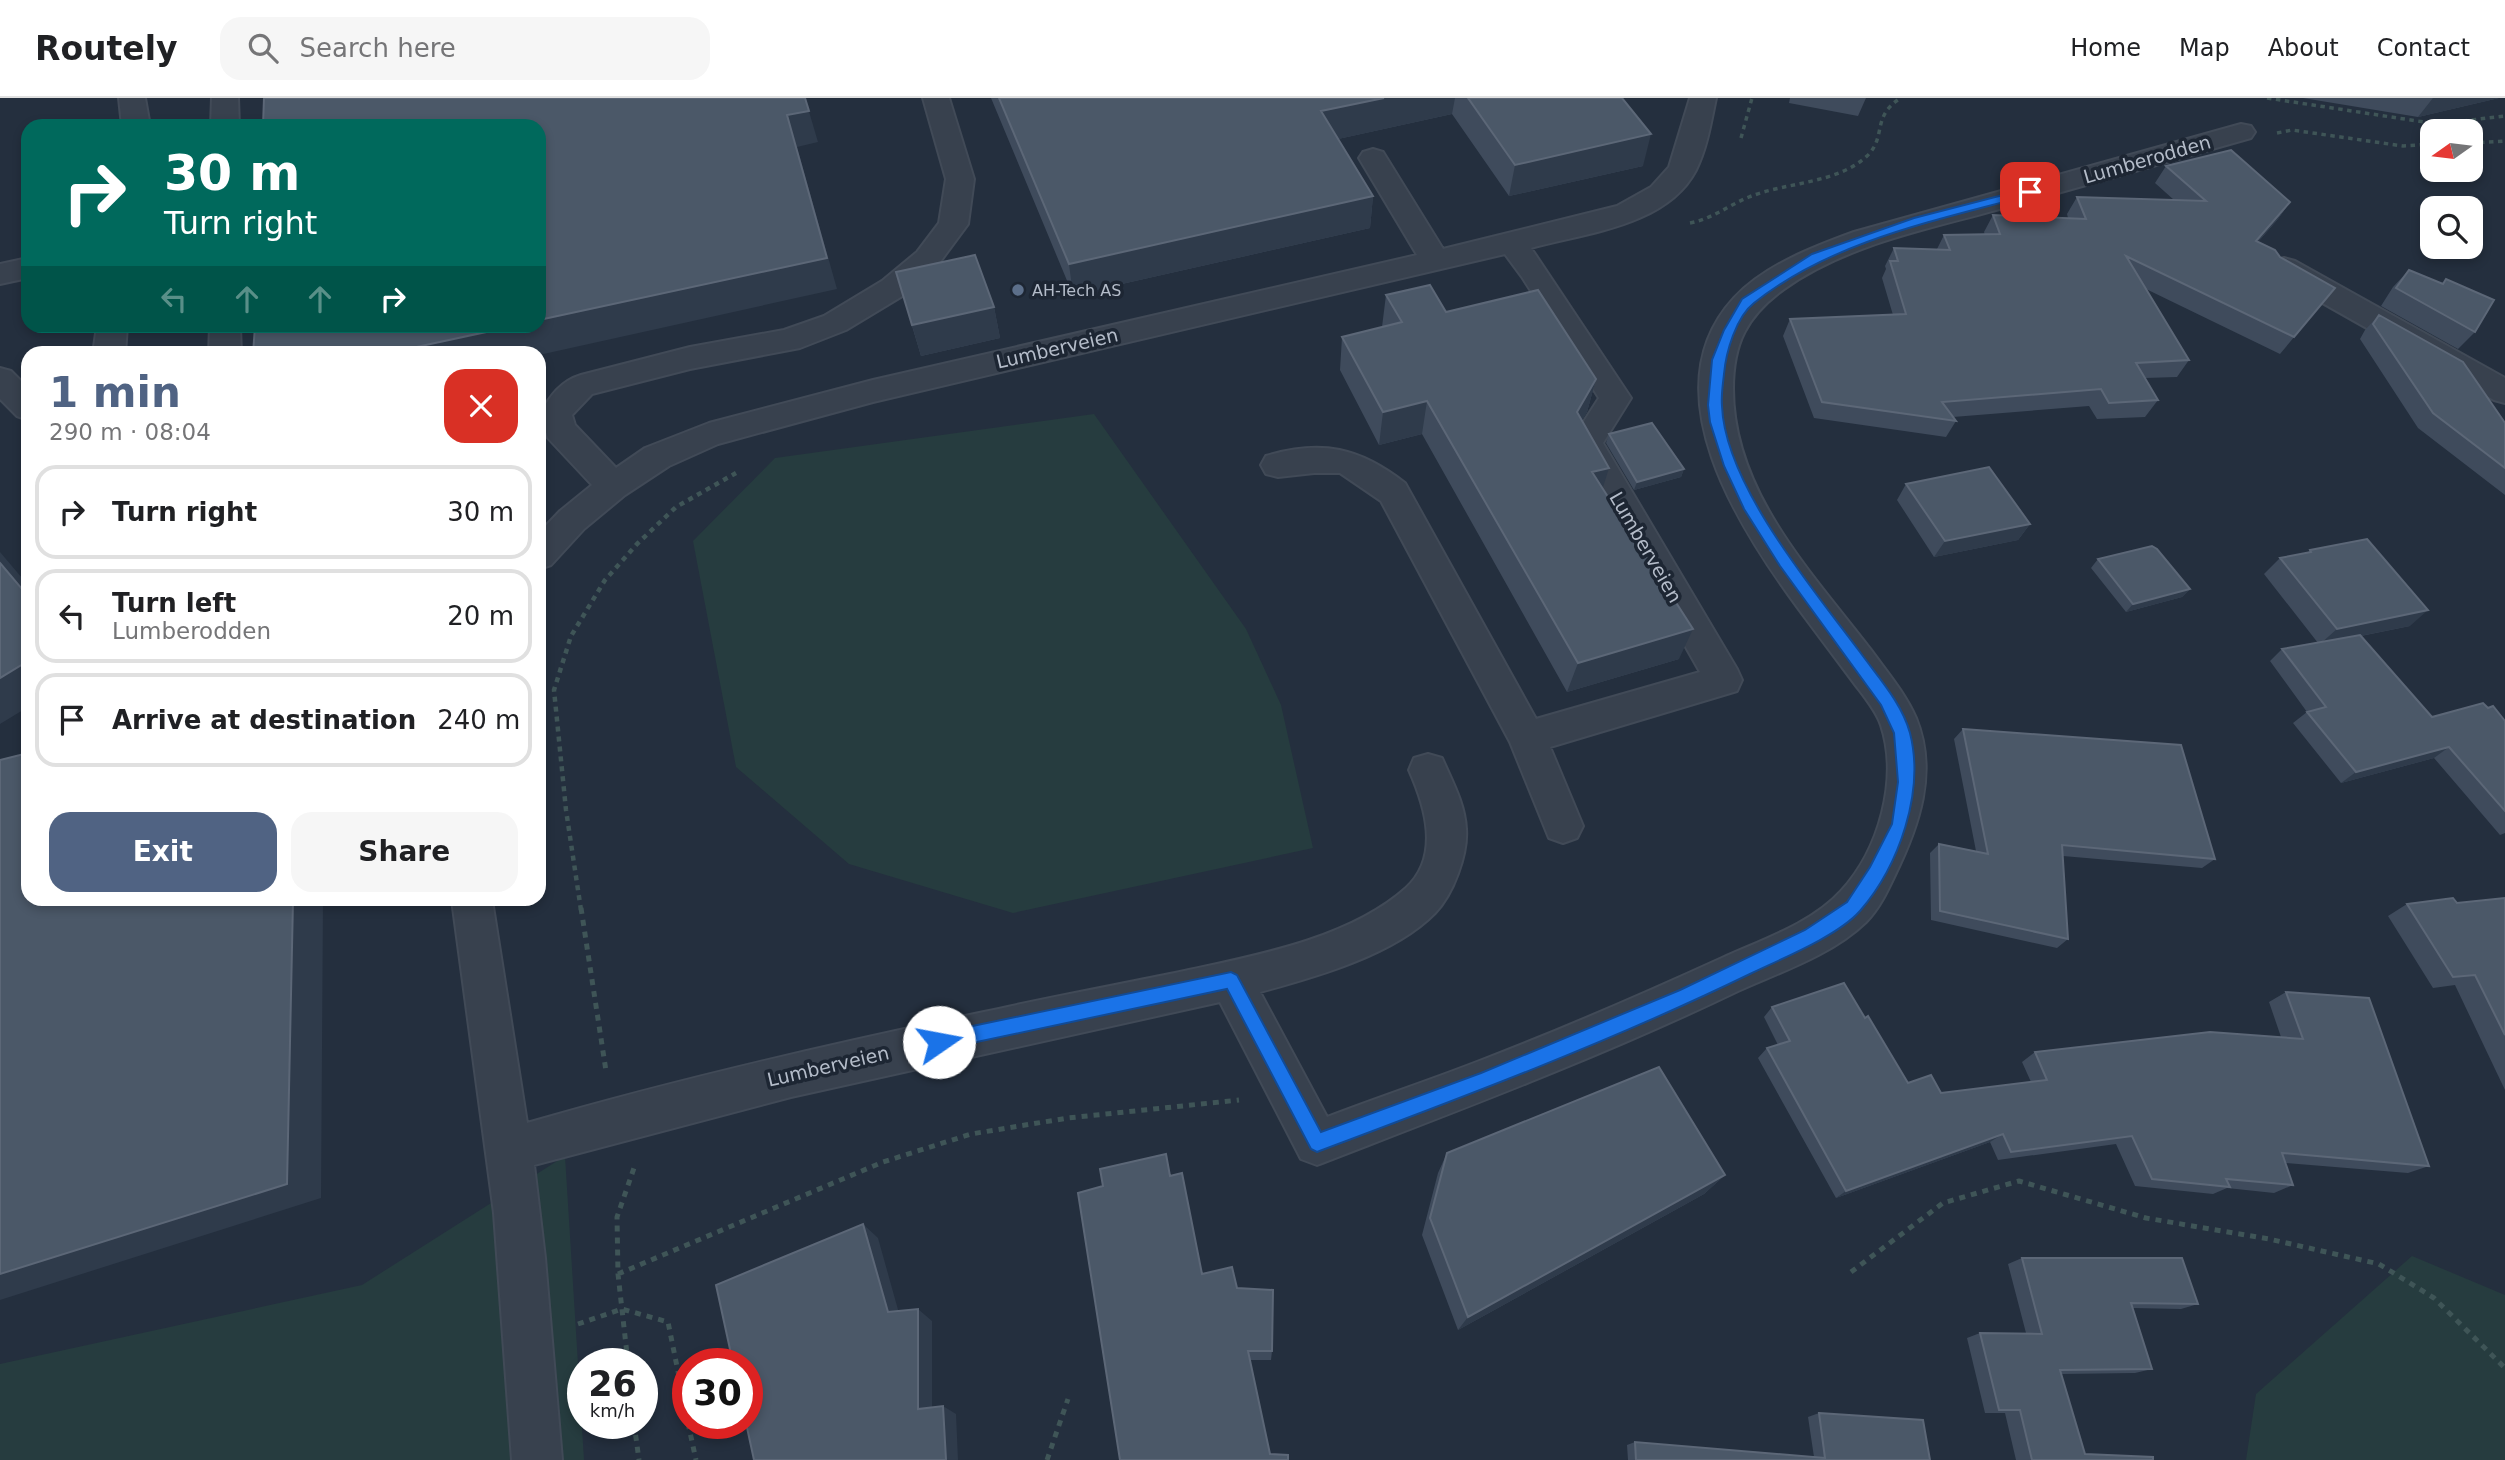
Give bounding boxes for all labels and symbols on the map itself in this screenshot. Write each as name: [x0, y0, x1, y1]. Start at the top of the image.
north arrow: [2420, 119, 2483, 182]
street label: Lumberodden: [2081, 130, 2213, 188]
pin: [2000, 162, 2060, 222]
place label: AH-Tech AS: [1032, 281, 1121, 300]
marker: AH-Tech AS: [1010, 282, 1026, 298]
street label: Lumberveien: [994, 323, 1120, 373]
street label: Lumberveien: [1605, 488, 1687, 606]
position arrow: [902, 1005, 976, 1079]
street label: Lumberveien: [765, 1041, 891, 1091]
speed limit sign: 30: [672, 1348, 763, 1439]

